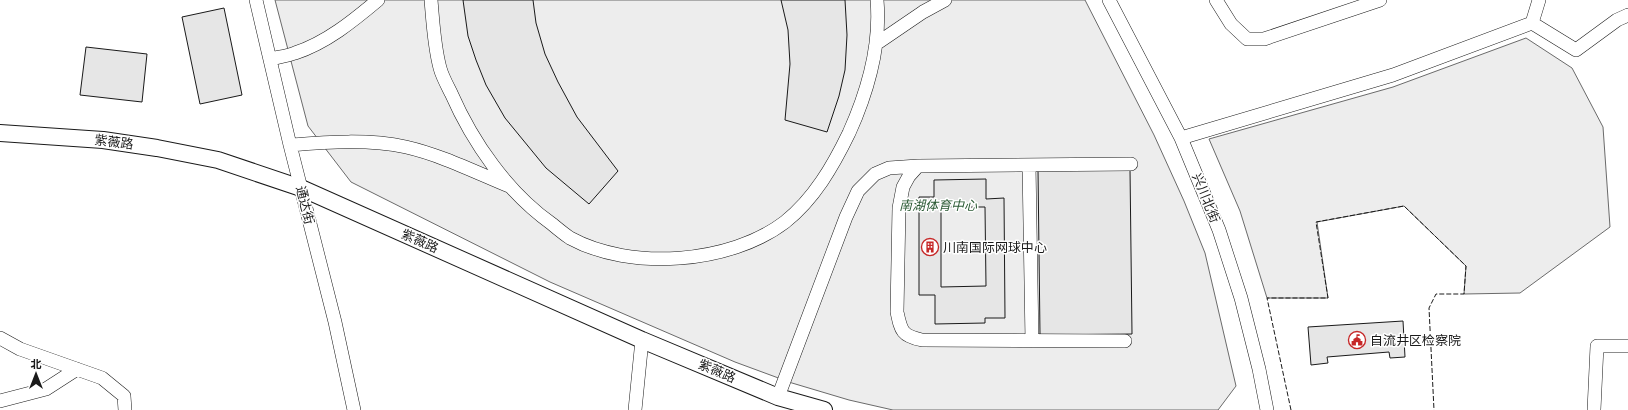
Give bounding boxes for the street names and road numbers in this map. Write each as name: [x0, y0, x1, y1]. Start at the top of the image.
street label: 紫薇路: [94, 132, 134, 152]
street label: 兴川北街: [1189, 171, 1223, 225]
street label: 通达街: [293, 184, 317, 226]
street label: 紫薇路: [399, 226, 441, 256]
street label: 紫薇路: [696, 356, 738, 386]

